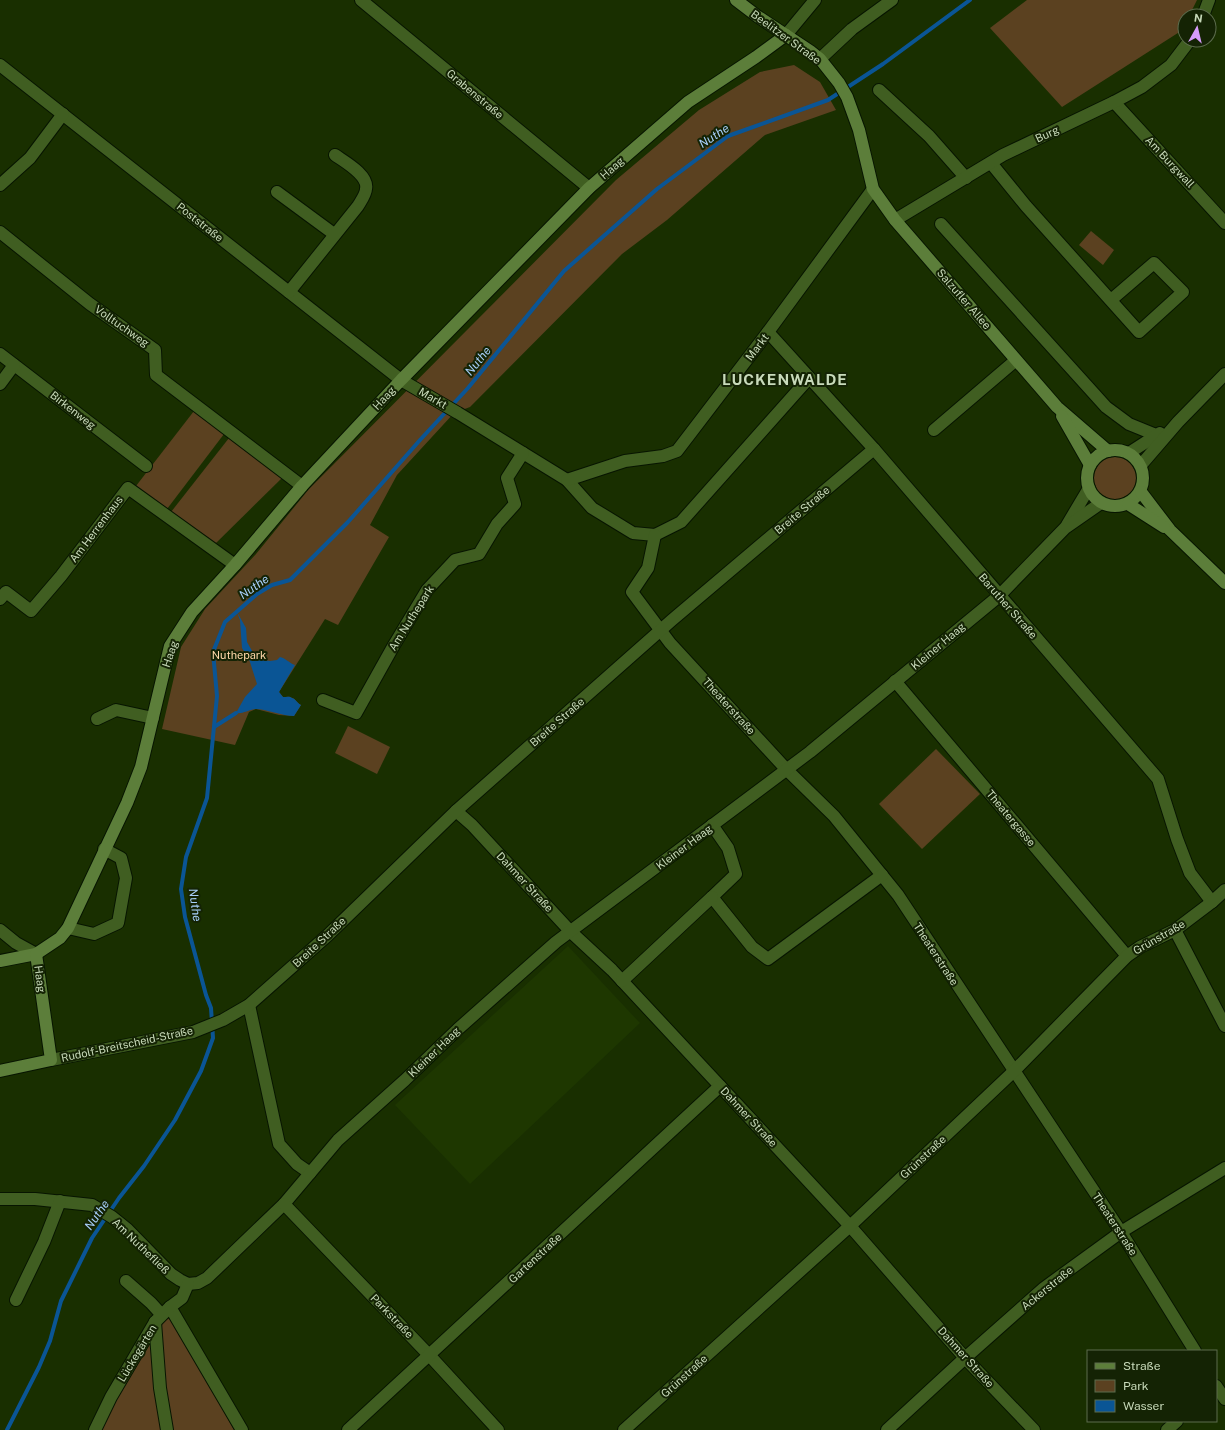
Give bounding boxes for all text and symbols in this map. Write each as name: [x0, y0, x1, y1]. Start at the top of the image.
street label: Beelitzer Straße: [749, 8, 823, 66]
north arrow: [1177, 8, 1217, 48]
text: N: [1193, 12, 1203, 25]
street label: Grabenstraße: [444, 67, 506, 121]
water label: Nuthe: [696, 121, 732, 151]
street label: Burg: [1033, 123, 1061, 145]
street label: Am Burgwall: [1143, 134, 1197, 190]
street label: Haag: [598, 154, 626, 182]
street label: Poststraße: [174, 200, 226, 244]
street label: Salzufler Allee: [935, 267, 993, 331]
street label: Volltuchweg: [93, 303, 152, 349]
street label: Markt: [743, 331, 771, 363]
water label: Nuthe: [462, 343, 494, 378]
district label: LUCKENWALDE: [722, 371, 848, 388]
street label: Haag: [370, 384, 398, 412]
street label: Markt: [417, 385, 449, 411]
street label: Birkenweg: [48, 389, 98, 432]
street label: Breite Straße: [772, 484, 832, 536]
street label: Am Herrenhaus: [67, 493, 125, 565]
water label: Nuthe: [236, 571, 272, 602]
street label: Baruther Straße: [976, 571, 1040, 641]
street label: Am Nuthepark: [386, 583, 436, 653]
street label: Kleiner Haag: [909, 620, 967, 672]
street label: Haag: [160, 639, 180, 669]
park label: Nuthepark: [212, 649, 266, 661]
street label: Theaterstraße: [700, 675, 758, 737]
street label: Breite Straße: [527, 695, 587, 749]
street label: Theatergasse: [984, 788, 1038, 848]
street label: Kleiner Haag: [654, 822, 714, 872]
street label: Dahmer Straße: [494, 850, 556, 914]
water label: Nuthe: [186, 888, 204, 923]
street label: Breite Straße: [290, 914, 348, 970]
street label: Grünstraße: [1131, 917, 1187, 957]
street label: Theaterstraße: [911, 920, 961, 988]
street label: Haag: [32, 965, 48, 994]
street label: Rudolf-Breitscheid-Straße: [60, 1024, 194, 1064]
street label: Kleiner Haag: [406, 1024, 462, 1079]
street label: Dahmer Straße: [718, 1085, 780, 1149]
street label: Grünstraße: [898, 1133, 948, 1181]
street label: Theaterstraße: [1090, 1190, 1140, 1258]
water label: Nuthe: [82, 1197, 113, 1233]
street label: Am Nuthefließ: [110, 1216, 172, 1276]
street label: Gartenstraße: [506, 1231, 564, 1285]
street label: Ackerstraße: [1019, 1264, 1075, 1312]
street label: Parkstraße: [368, 1292, 416, 1340]
street label: Lückegärten: [115, 1322, 159, 1384]
street label: Dahmer Straße: [936, 1324, 996, 1390]
legend: [1087, 1350, 1217, 1422]
street label: Grünstraße: [659, 1352, 709, 1400]
text: Straße: [1123, 1359, 1161, 1373]
text: Park: [1123, 1379, 1149, 1393]
text: Wasser: [1123, 1399, 1164, 1413]

